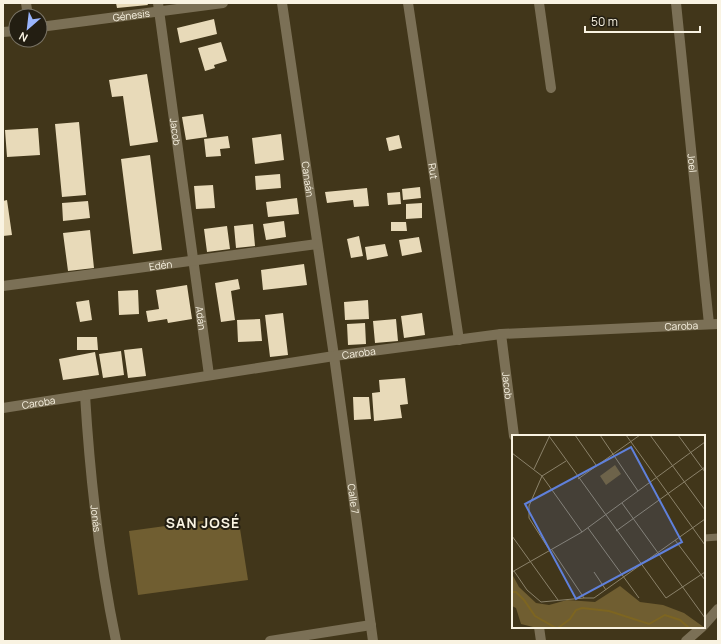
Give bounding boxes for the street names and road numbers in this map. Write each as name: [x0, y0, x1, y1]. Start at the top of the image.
street label: Génesis: [112, 6, 151, 24]
street label: Jacob: [167, 117, 184, 146]
street label: Joel: [685, 153, 700, 173]
street label: Canaán: [298, 160, 317, 198]
street label: Rut: [425, 162, 442, 180]
street label: Edén: [148, 256, 173, 273]
street label: Adán: [193, 305, 210, 331]
street label: Caroba: [664, 318, 698, 333]
street label: Caroba: [341, 344, 376, 362]
street label: Jacob: [499, 371, 516, 400]
street label: Caroba: [21, 393, 56, 412]
street label: Calle 7: [345, 483, 363, 515]
street label: Jonás: [87, 504, 105, 533]

